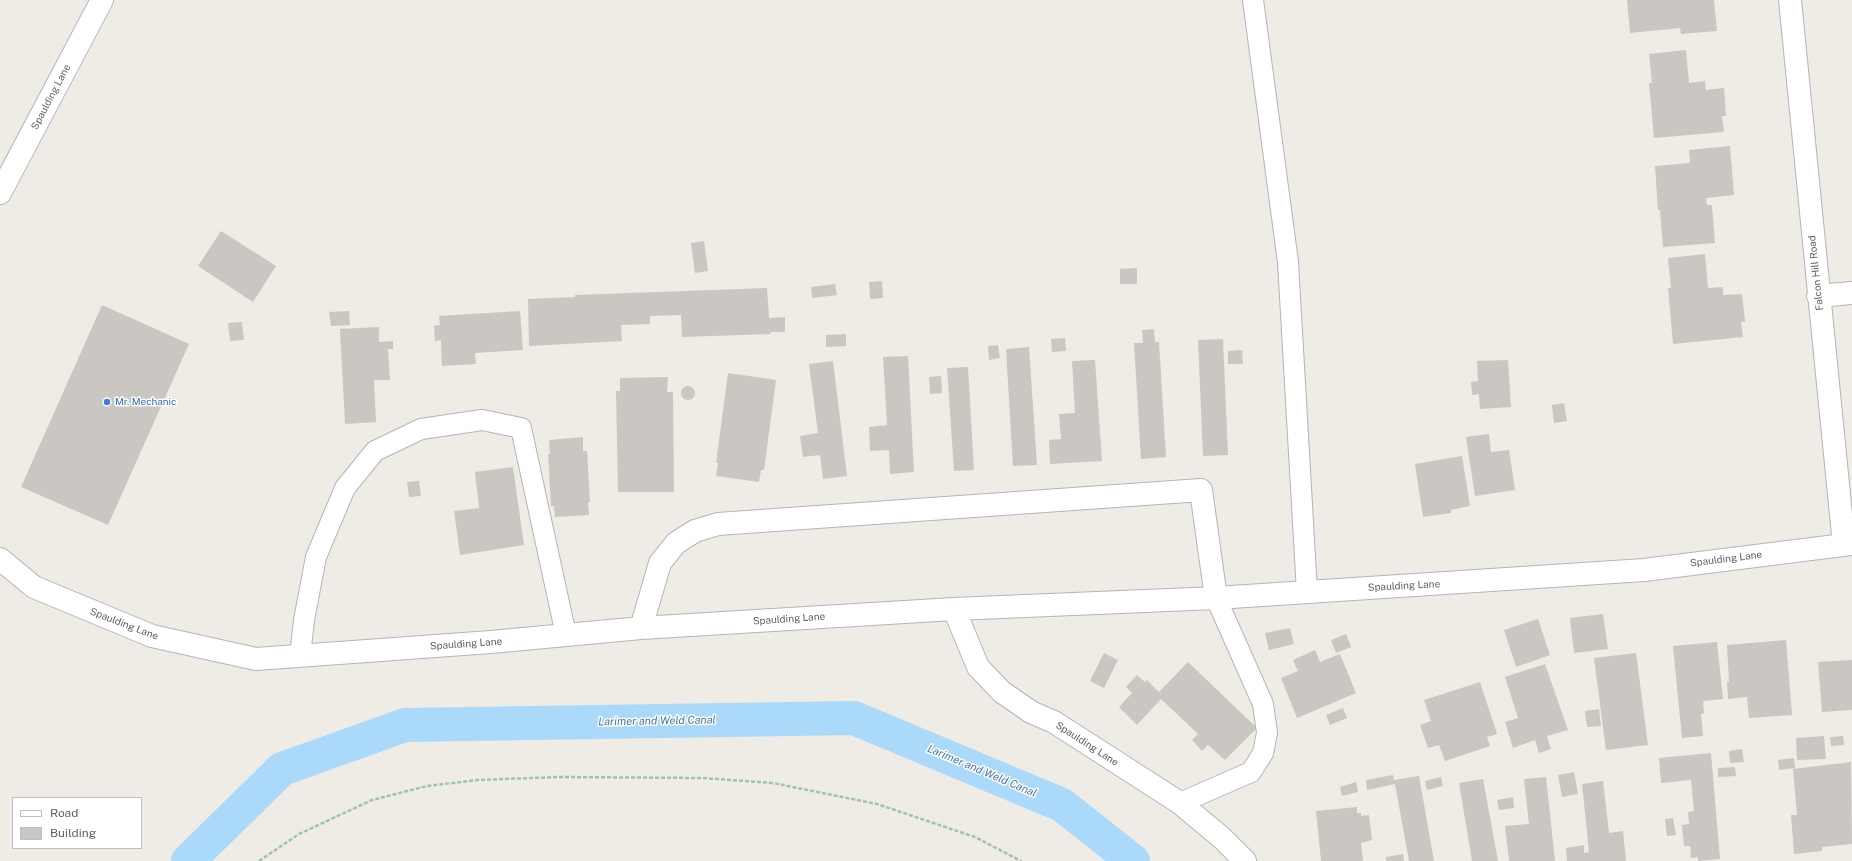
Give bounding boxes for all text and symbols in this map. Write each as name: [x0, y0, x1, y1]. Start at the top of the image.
street label: Spaulding Lane: [29, 62, 73, 132]
street label: Falcon Hill Road: [1806, 235, 1826, 311]
place label: Mr. Mechanic: [115, 396, 176, 408]
marker: Mr. Mechanic: [102, 397, 112, 407]
street label: Spaulding Lane: [1689, 549, 1763, 569]
street label: Spaulding Lane: [1368, 578, 1440, 594]
street label: Spaulding Lane: [88, 605, 160, 643]
street label: Spaulding Lane: [752, 610, 826, 628]
street label: Spaulding Lane: [429, 635, 503, 653]
water label: Larimer and Weld Canal: [598, 713, 716, 729]
street label: Spaulding Lane: [1053, 719, 1121, 769]
water label: Larimer and Weld Canal: [925, 742, 1039, 800]
legend: [12, 797, 142, 849]
text: Road: [50, 806, 78, 820]
text: Building: [50, 826, 96, 840]

